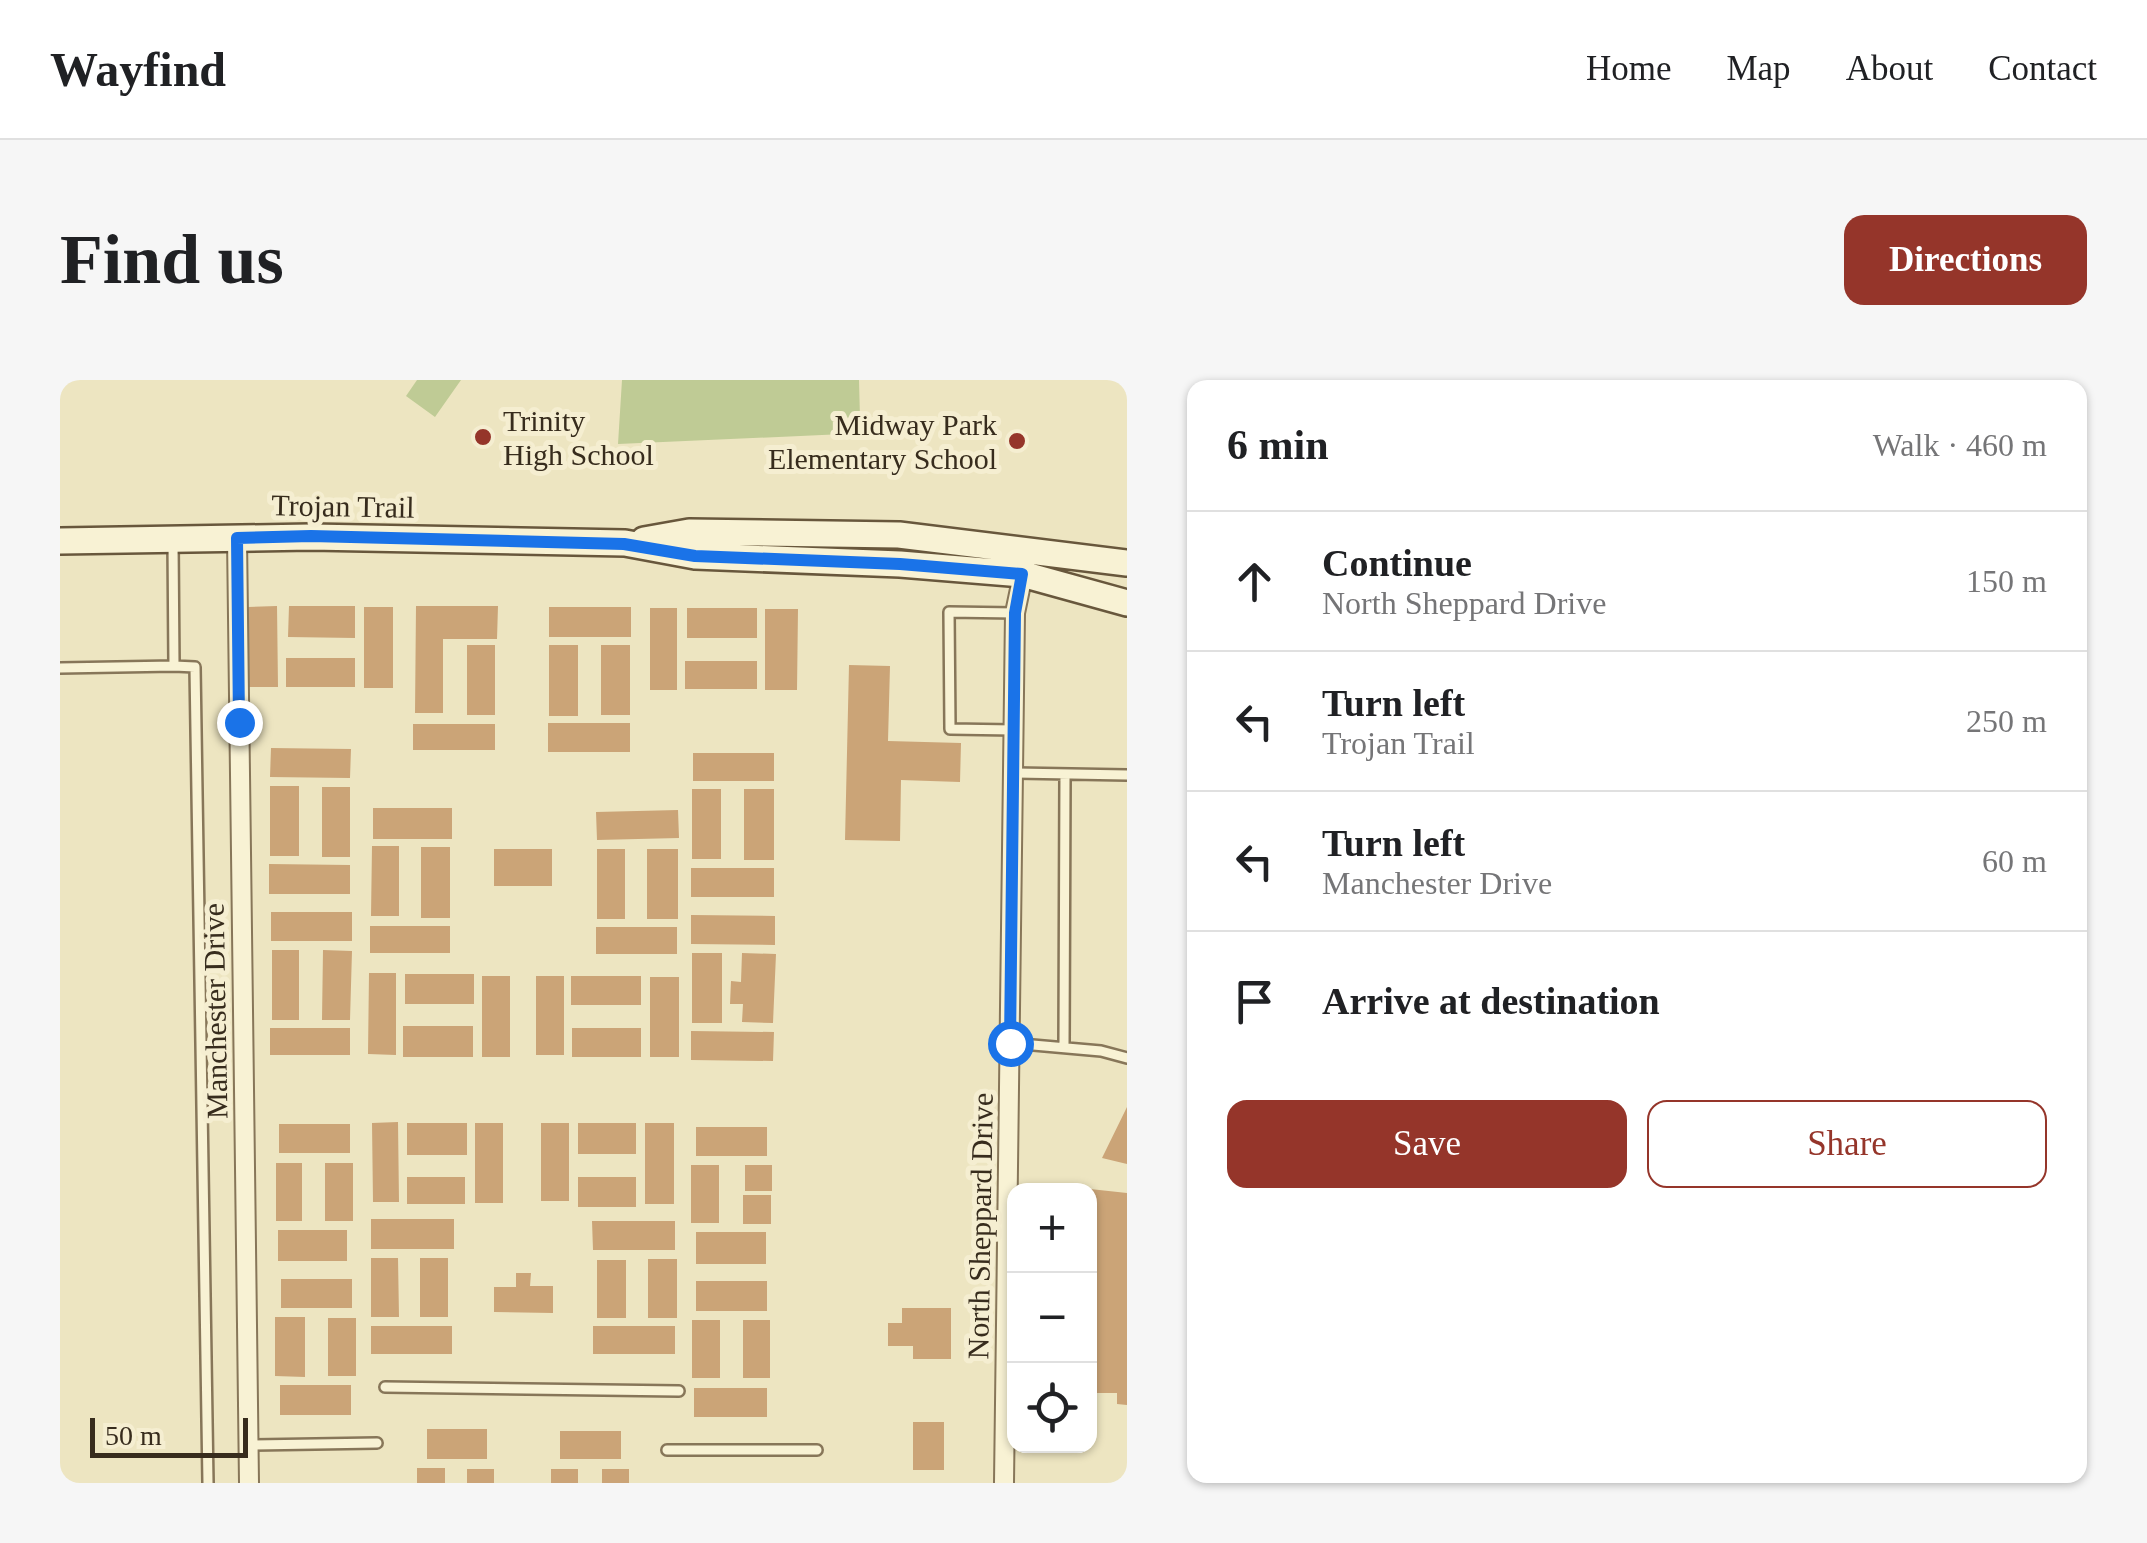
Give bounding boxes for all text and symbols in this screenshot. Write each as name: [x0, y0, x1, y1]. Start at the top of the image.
text: Wayfind: [50, 43, 226, 96]
text: Home: [1586, 49, 1671, 88]
text: Map: [1726, 49, 1791, 88]
text: About: [1846, 49, 1933, 88]
text: Contact: [1988, 49, 2097, 88]
button: Directions: [1844, 215, 2087, 305]
text: Find us: [60, 221, 284, 298]
place label: Trinity High School: [503, 404, 654, 471]
place label: Midway Park Elementary School: [768, 408, 997, 475]
text: 6 min: [1227, 422, 1329, 468]
marker: Trinity High School: [472, 426, 494, 448]
text: Walk · 460 m: [1873, 427, 2047, 463]
marker: Midway Park Elementary School: [1006, 430, 1028, 452]
street label: Trojan Trail: [271, 488, 415, 524]
text: Continue: [1322, 542, 1472, 584]
icon: ahead: [1227, 554, 1282, 609]
text: 150 m: [1966, 563, 2047, 599]
text: North Sheppard Drive: [1322, 585, 1606, 621]
text: Turn left: [1322, 682, 1465, 724]
icon: left: [1227, 694, 1282, 749]
route end: [217, 700, 263, 746]
text: 250 m: [1966, 703, 2047, 739]
text: Trojan Trail: [1322, 725, 1475, 761]
text: Turn left: [1322, 822, 1465, 864]
icon: left: [1227, 834, 1282, 889]
text: 60 m: [1982, 843, 2047, 879]
text: Manchester Drive: [1322, 865, 1552, 901]
street label: Manchester Drive: [197, 903, 233, 1119]
icon: arrive: [1227, 974, 1282, 1029]
text: Arrive at destination: [1322, 980, 1660, 1022]
route start: [988, 1021, 1034, 1067]
street label: North Sheppard Drive: [961, 1092, 999, 1360]
button: Save: [1227, 1100, 1627, 1188]
button: Share: [1647, 1100, 2047, 1188]
map controls: [1007, 1183, 1097, 1453]
button: +: [1007, 1183, 1097, 1273]
button: −: [1007, 1273, 1097, 1363]
button: locate: [1007, 1363, 1097, 1453]
scale bar: [90, 1413, 248, 1458]
text: 50 m: [105, 1420, 162, 1451]

